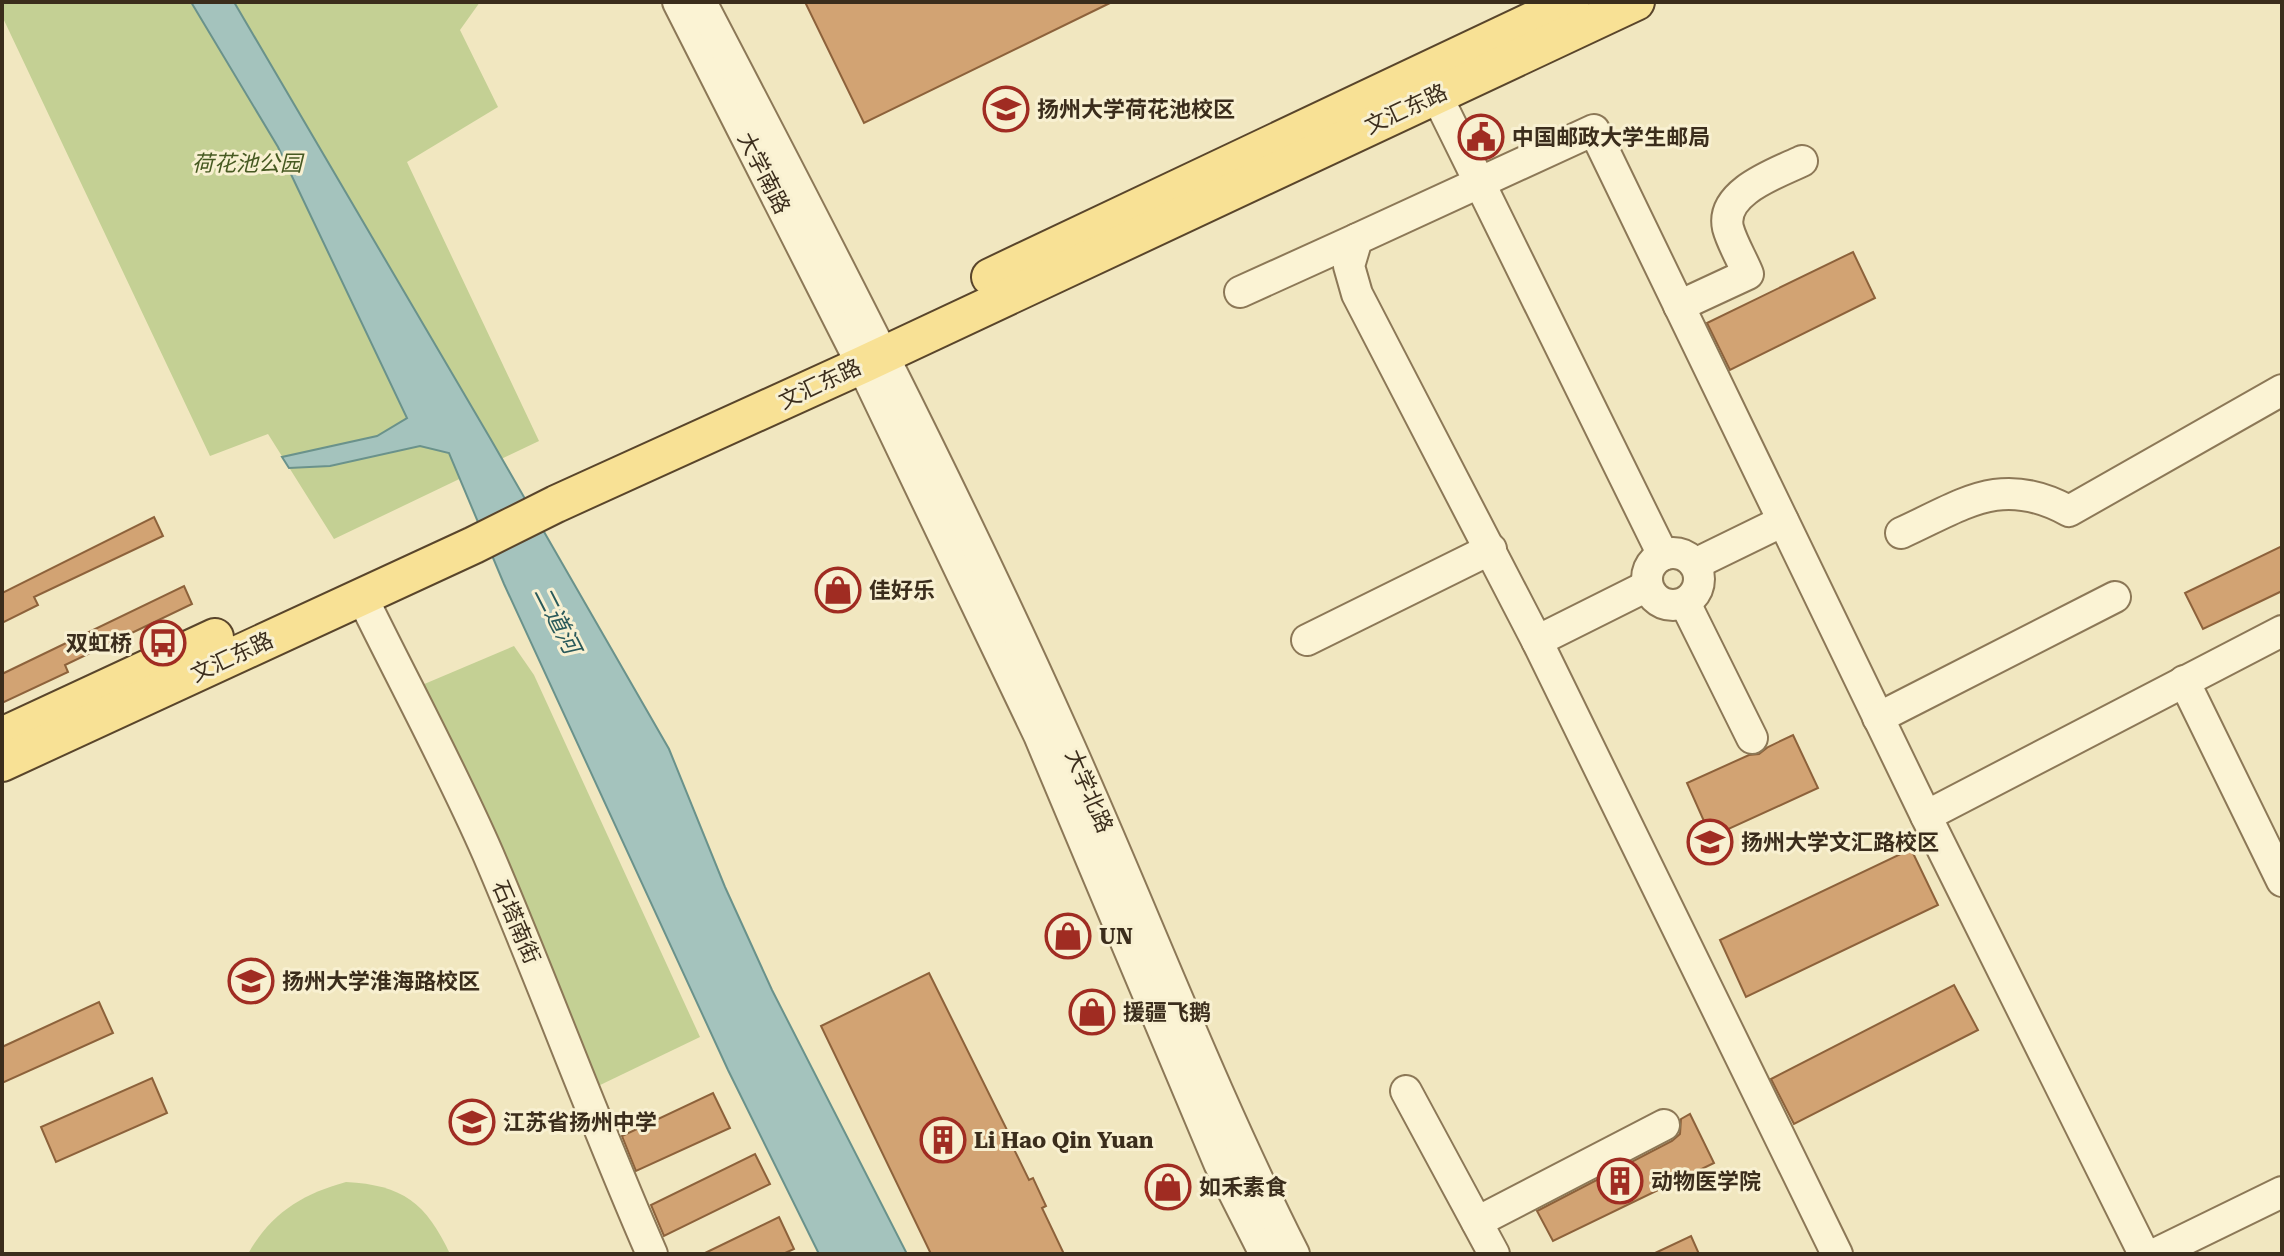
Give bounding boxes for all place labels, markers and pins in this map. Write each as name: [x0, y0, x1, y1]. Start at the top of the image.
school or university icon: 扬州大学荷花池校区: [982, 85, 1030, 133]
place label: 扬州大学荷花池校区: [1037, 97, 1235, 122]
public building icon: 中国邮政大学生邮局: [1457, 113, 1505, 161]
place label: 中国邮政大学生邮局: [1512, 125, 1710, 150]
shop icon: 佳好乐: [814, 566, 862, 614]
place label: 佳好乐: [869, 578, 935, 603]
bus stop icon: 双虹桥: [139, 619, 187, 667]
place label: 双虹桥: [66, 631, 132, 656]
school or university icon: 扬州大学文汇路校区: [1686, 818, 1734, 866]
place label: 扬州大学文汇路校区: [1741, 830, 1939, 855]
shop icon: UN: [1044, 912, 1092, 960]
place label: UN: [1099, 924, 1133, 949]
school or university icon: 扬州大学淮海路校区: [227, 957, 275, 1005]
place label: 扬州大学淮海路校区: [282, 969, 480, 994]
shop icon: 援疆飞鹅: [1068, 988, 1116, 1036]
place label: 援疆飞鹅: [1123, 1000, 1211, 1025]
school or university icon: 江苏省扬州中学: [448, 1098, 496, 1146]
place label: 江苏省扬州中学: [503, 1110, 657, 1135]
building icon: Li Hao Qin Yuan: [919, 1116, 967, 1164]
place label: Li Hao Qin Yuan: [974, 1128, 1154, 1153]
building icon: 动物医学院: [1596, 1157, 1644, 1205]
shop icon: 如禾素食: [1144, 1163, 1192, 1211]
place label: 动物医学院: [1651, 1169, 1761, 1194]
place label: 如禾素食: [1199, 1175, 1287, 1200]

